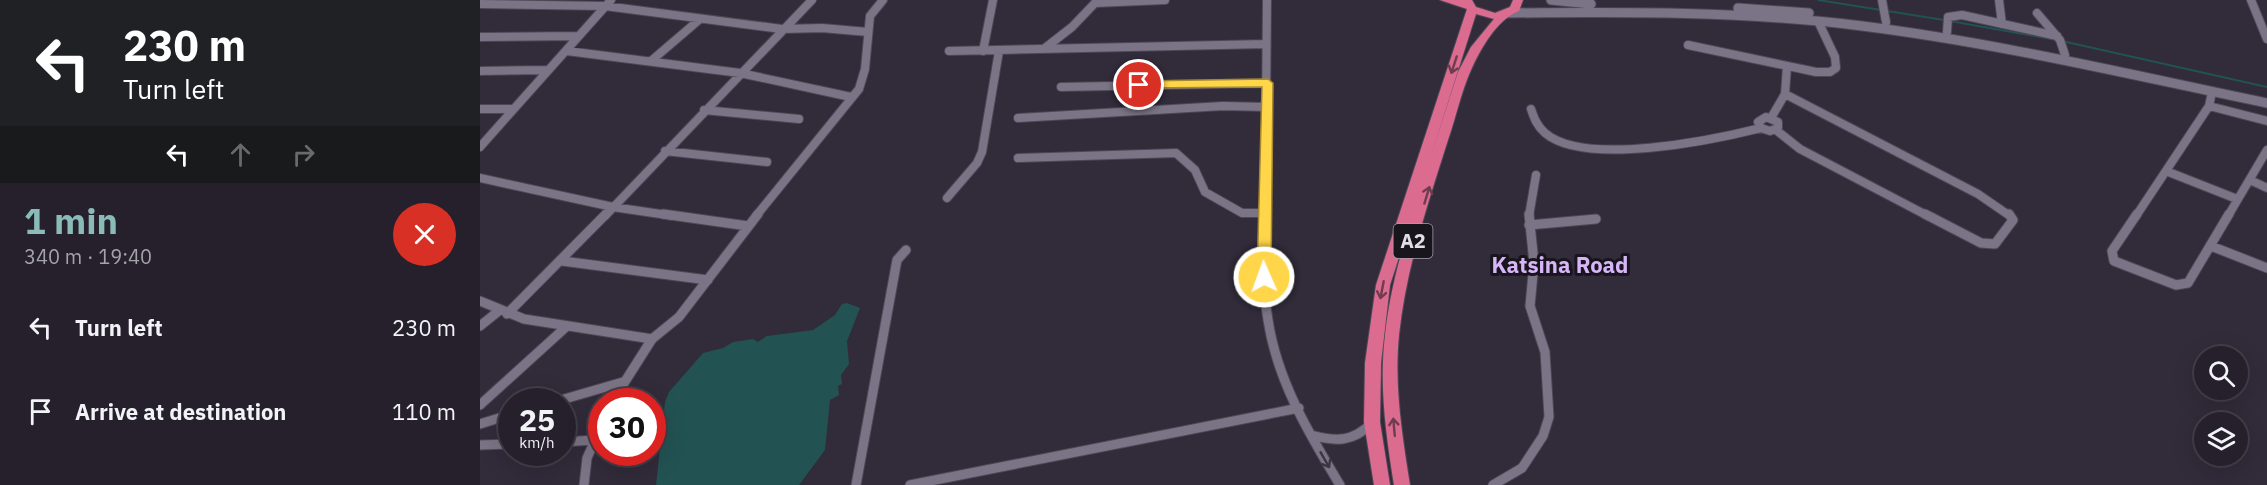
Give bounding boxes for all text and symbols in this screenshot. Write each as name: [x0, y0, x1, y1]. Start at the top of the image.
text: 230 m: [123, 18, 246, 73]
icon: left: [24, 24, 102, 102]
one-way arrow: [1448, 55, 1459, 74]
pin: [1113, 59, 1164, 110]
icon: arrive: [1122, 68, 1155, 101]
text: Turn left: [123, 71, 224, 106]
icon: left: [161, 138, 194, 171]
icon: ahead: [224, 138, 257, 171]
icon: right: [287, 138, 320, 171]
one-way arrow: [1422, 186, 1433, 205]
text: 1 min: [24, 197, 118, 244]
button: close: [393, 203, 456, 266]
road number: A2: [1394, 224, 1432, 258]
text: 340 m · 19:40: [24, 243, 152, 270]
position arrow: [1232, 245, 1296, 309]
district label: Katsina Road: [1492, 250, 1628, 279]
one-way arrow: [1376, 280, 1387, 300]
icon: left: [24, 311, 57, 344]
text: Turn left: [75, 313, 163, 342]
text: 230 m: [392, 313, 456, 342]
map controls: [2194, 346, 2248, 466]
button: search: [2194, 346, 2248, 400]
speed limit sign: 30: [588, 388, 666, 466]
icon: arrive: [24, 395, 57, 428]
text: Arrive at destination: [75, 397, 286, 426]
text: 110 m: [392, 397, 456, 426]
text: 25: [519, 400, 555, 439]
button: layers: [2194, 412, 2248, 466]
one-way arrow: [1388, 418, 1399, 438]
text: km/h: [519, 433, 555, 452]
one-way arrow: [1319, 451, 1331, 468]

